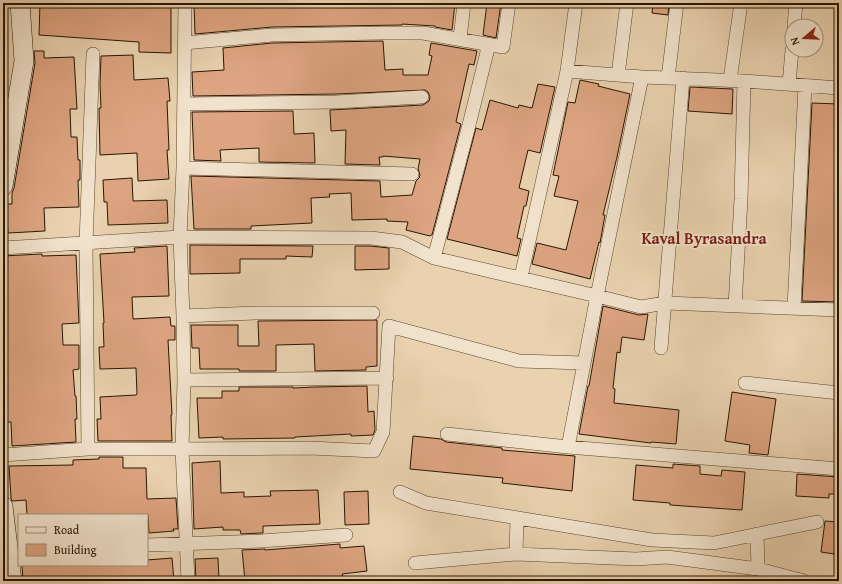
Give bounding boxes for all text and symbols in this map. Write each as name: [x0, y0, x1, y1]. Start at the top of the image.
north arrow: [784, 18, 824, 58]
text: N: [786, 35, 803, 47]
district label: Kaval Byrasandra: [641, 226, 767, 250]
legend: [18, 514, 148, 566]
text: Road: [54, 521, 80, 538]
text: Building: [54, 541, 97, 558]

